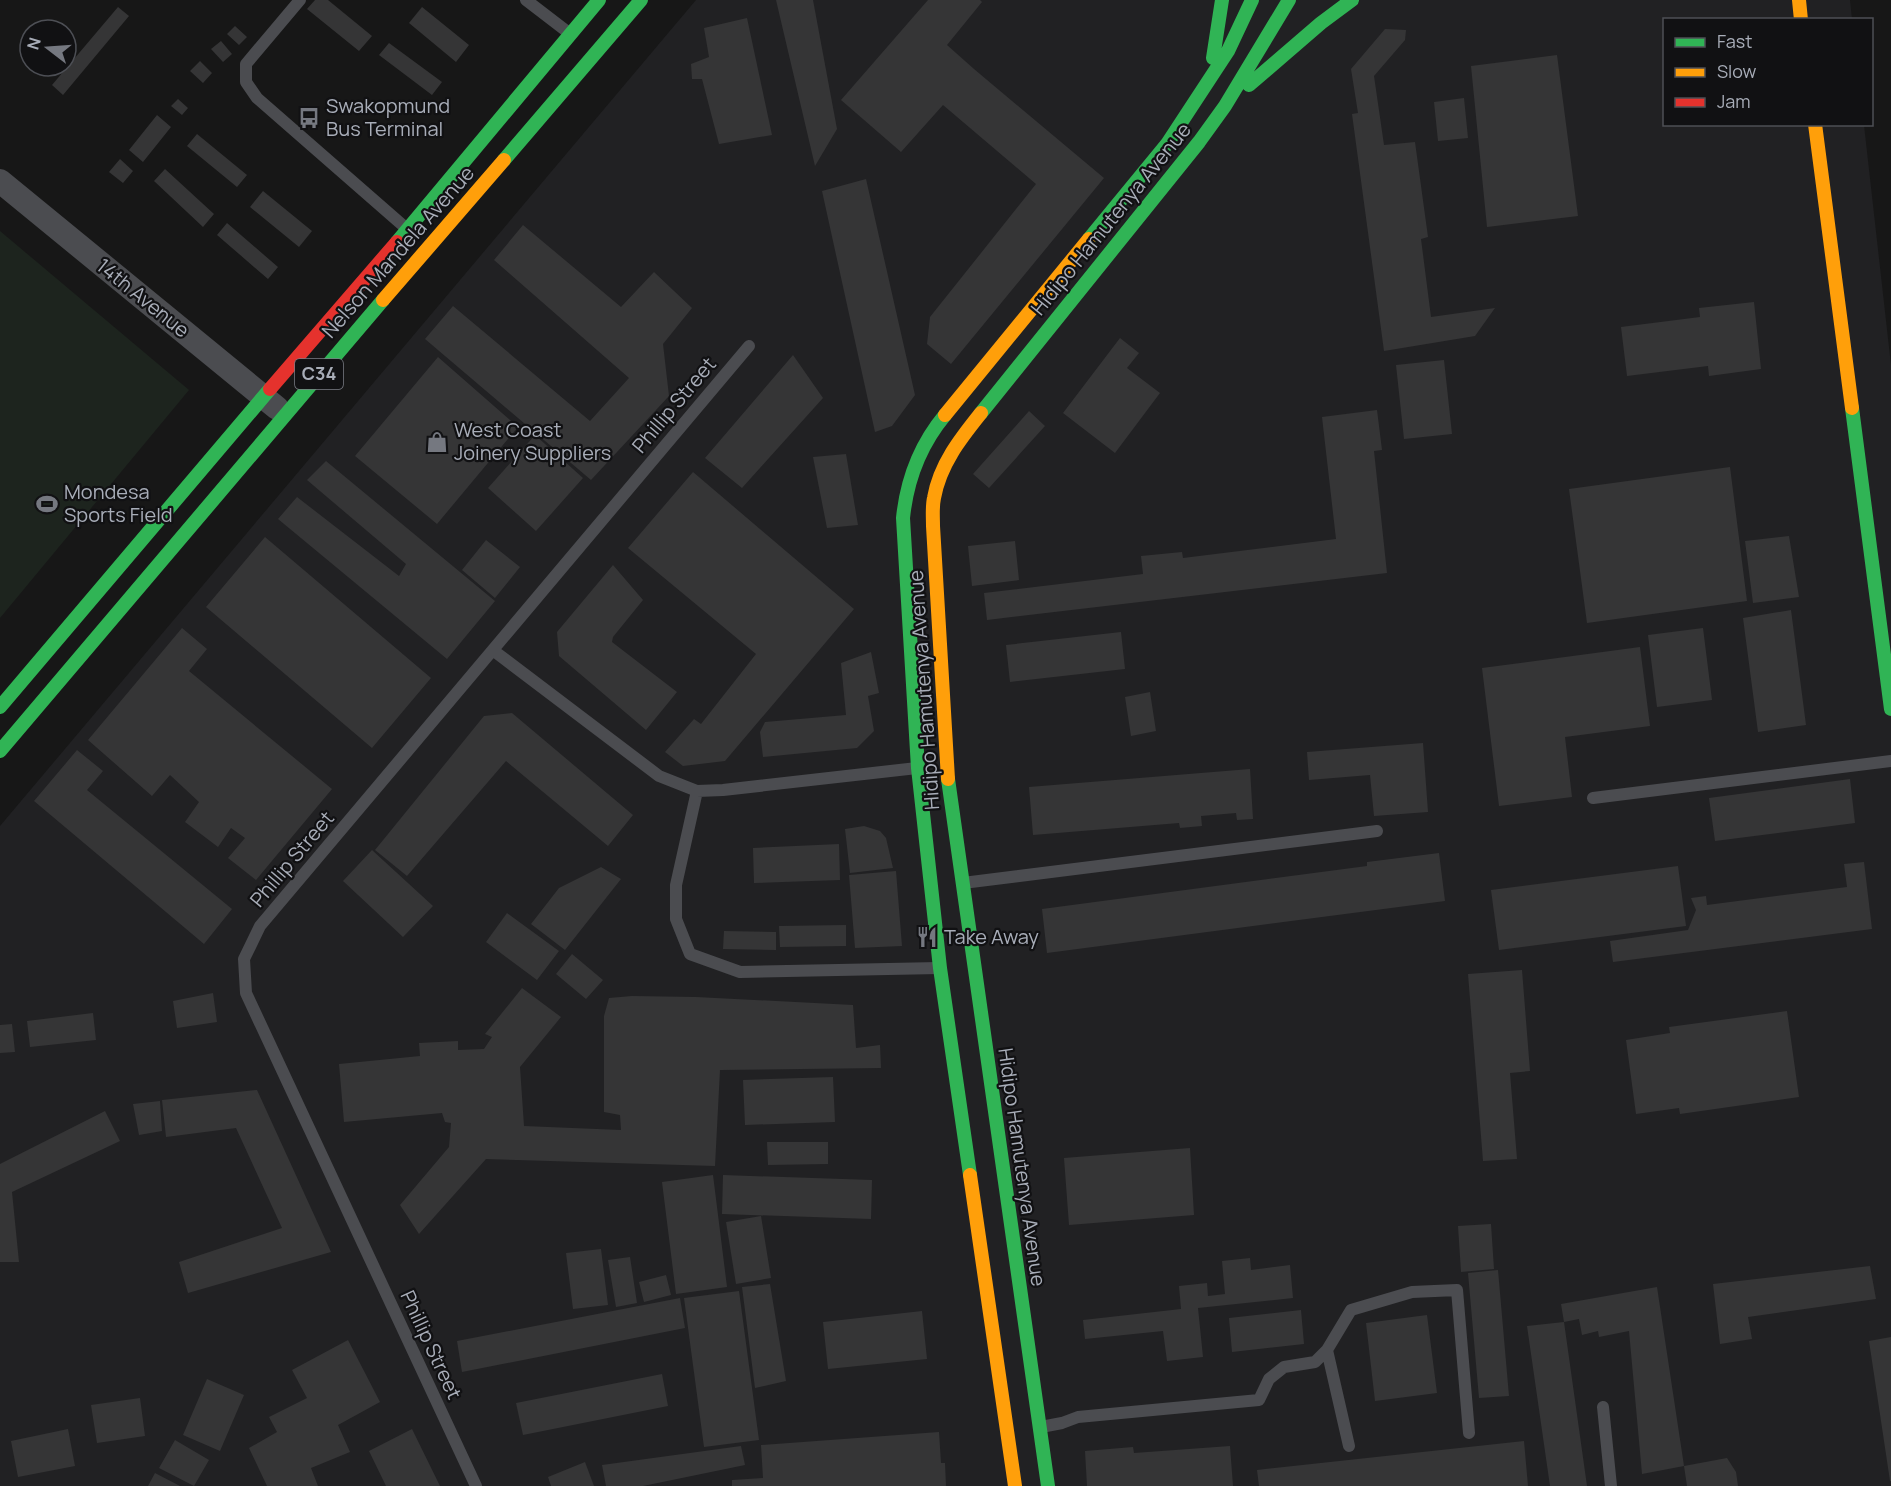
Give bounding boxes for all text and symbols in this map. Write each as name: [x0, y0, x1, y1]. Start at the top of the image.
north arrow: [18, 18, 78, 78]
legend: [1663, 18, 1873, 126]
text: Fast: [1717, 29, 1752, 53]
text: N: [21, 35, 46, 52]
text: Slow: [1717, 59, 1757, 83]
text: Jam: [1717, 89, 1751, 113]
place label: Swakopmund Bus Terminal: [326, 92, 450, 142]
bus stop icon: Swakopmund Bus Terminal: [297, 106, 321, 130]
street label: Hidipo Hamutenya Avenue: [1024, 117, 1197, 321]
street label: Nelson Mandela Avenue: [315, 160, 480, 343]
street label: 14th Avenue: [91, 252, 195, 343]
street label: Phillip Street: [626, 351, 722, 458]
road number: C34: [295, 359, 343, 389]
place label: West Coast Joinery Suppliers: [454, 416, 611, 466]
shop icon: West Coast Joinery Suppliers: [425, 430, 449, 454]
place label: Mondesa Sports Field: [64, 478, 173, 528]
sports icon: Mondesa Sports Field: [35, 492, 59, 516]
street label: Hidipo Hamutenya Avenue: [902, 569, 945, 811]
street label: Phillip Street: [244, 805, 340, 912]
place label: Take Away: [944, 923, 1039, 950]
restaurant icon: Take Away: [915, 925, 939, 949]
street label: Hidipo Hamutenya Avenue: [992, 1046, 1053, 1288]
street label: Phillip Street: [394, 1286, 468, 1404]

